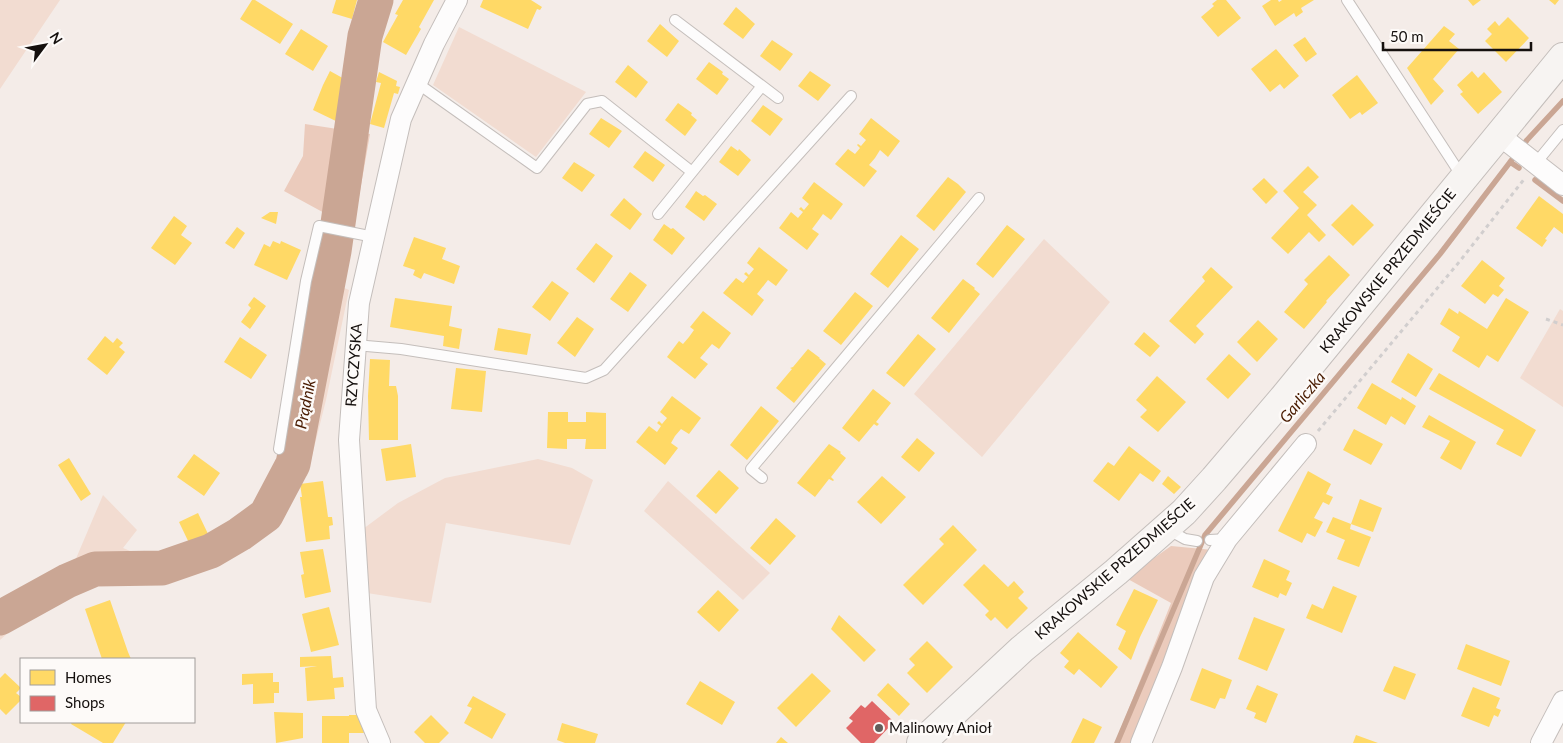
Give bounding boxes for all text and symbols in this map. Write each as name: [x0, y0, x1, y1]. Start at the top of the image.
north arrow: [20, 20, 70, 70]
scale bar: [1383, 20, 1530, 52]
text: 50 m: [1390, 27, 1424, 45]
text: N: [46, 29, 67, 47]
street label: KRAKOWSKIE PRZEDMIEŚCIE: [1315, 185, 1459, 356]
street label: RZYCZYSKA: [341, 322, 365, 407]
water label: Garliczka: [1275, 367, 1329, 426]
water label: Prądnik: [290, 377, 319, 430]
street label: KRAKOWSKIE PRZEDMIEŚCIE: [1031, 494, 1198, 643]
legend: [20, 658, 195, 723]
text: Homes: [65, 668, 111, 686]
text: Shops: [65, 693, 105, 711]
place label: Malinowy Anioł: [889, 718, 992, 736]
marker: Malinowy Anioł: [873, 722, 885, 734]

